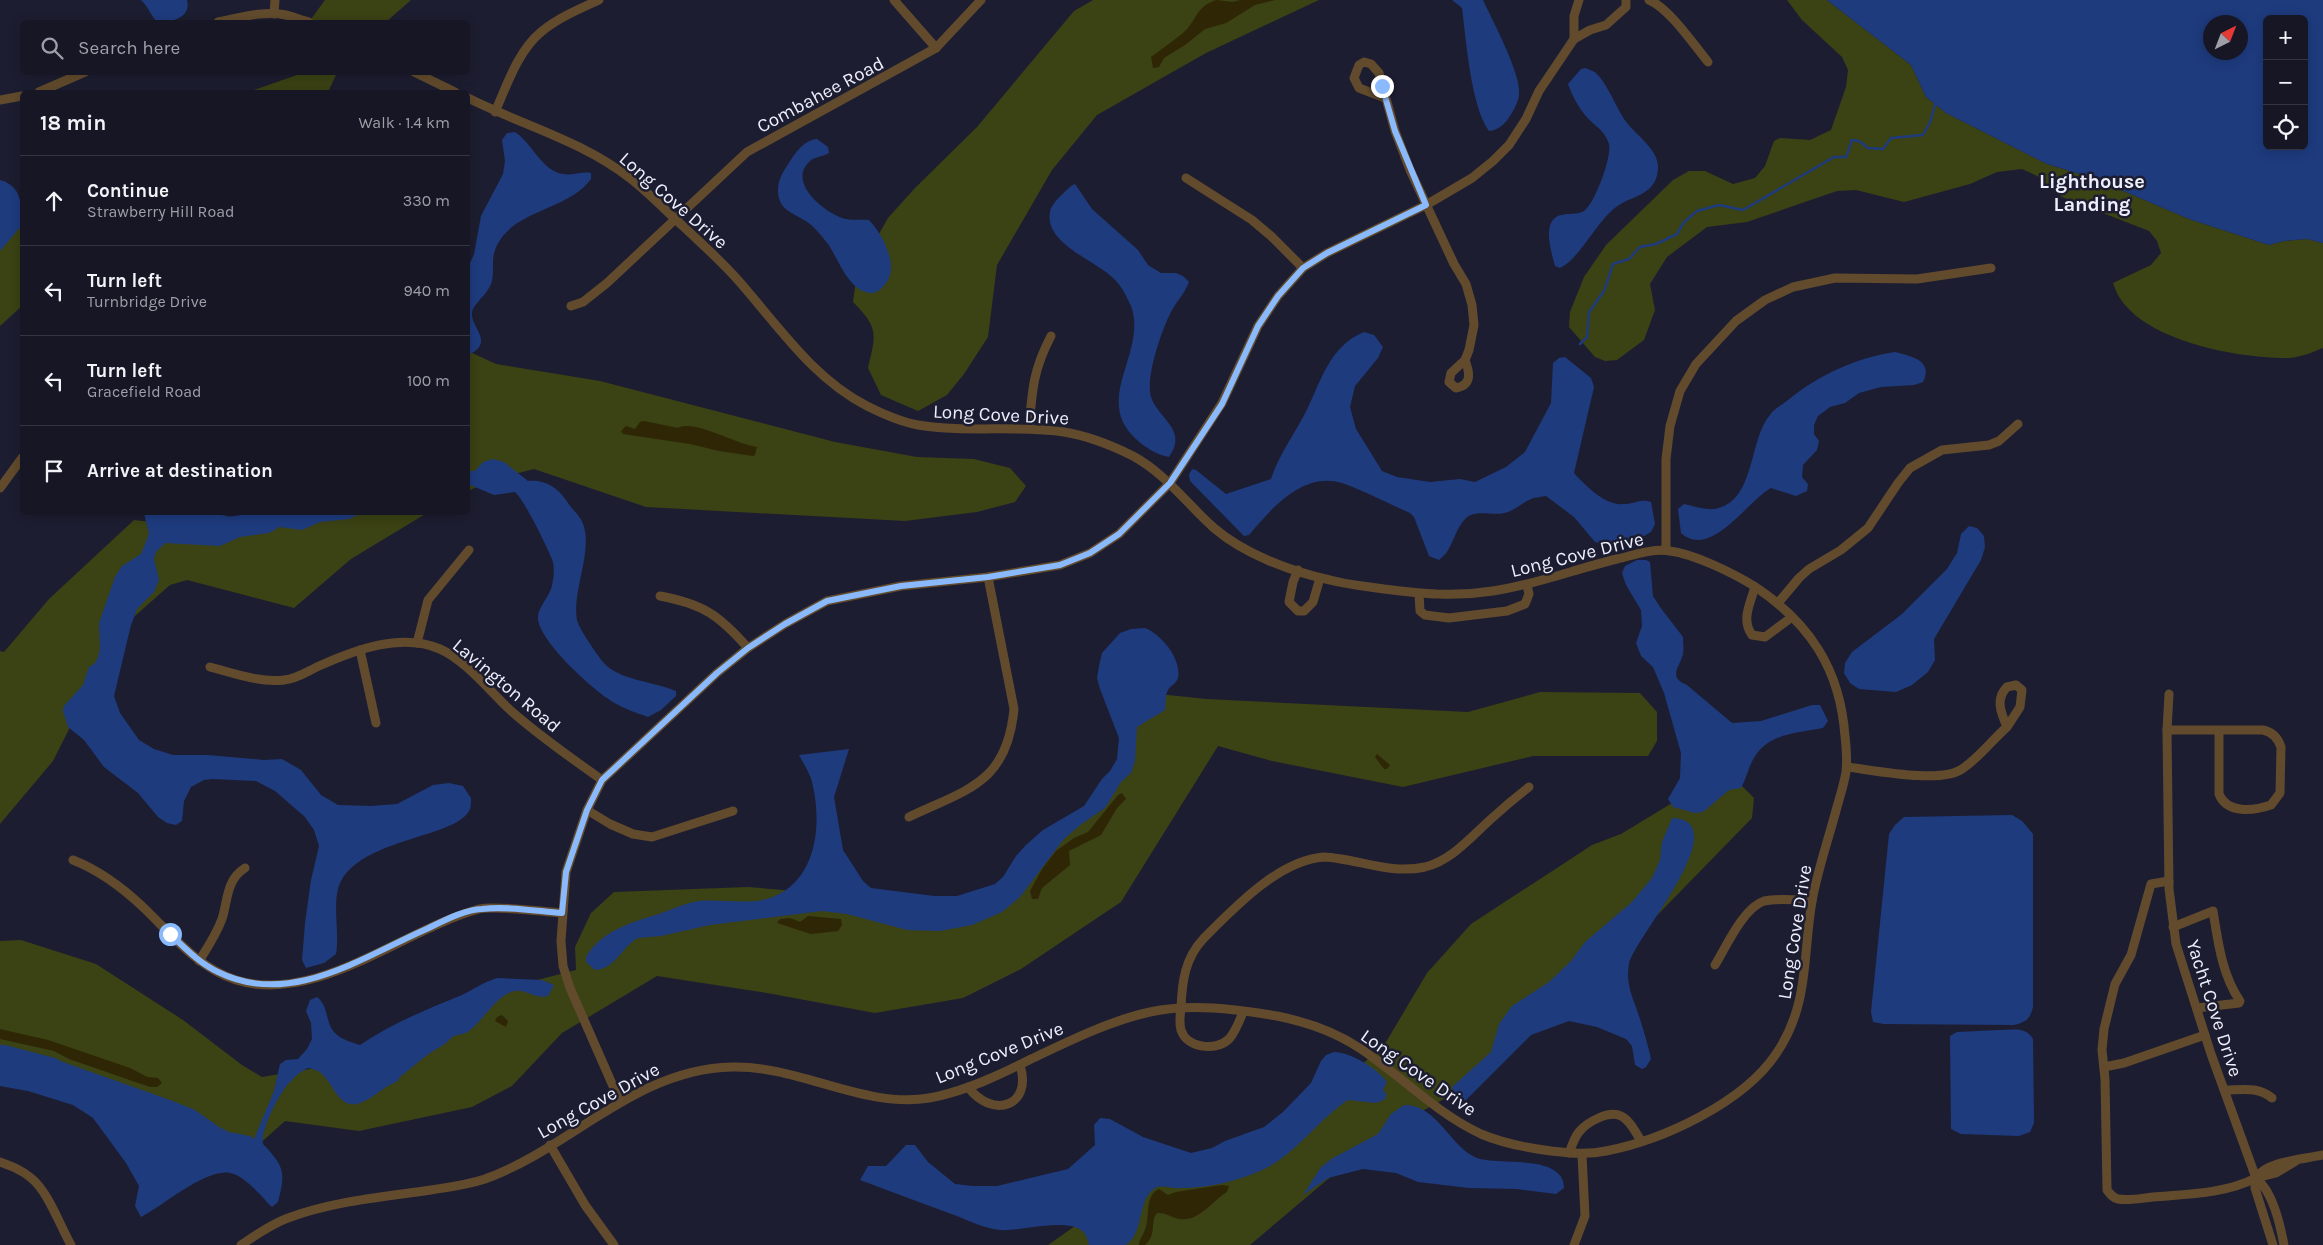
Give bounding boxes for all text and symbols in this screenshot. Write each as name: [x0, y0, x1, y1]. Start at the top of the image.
north arrow: [2203, 15, 2248, 60]
map controls: [2263, 15, 2308, 150]
button: +: [2263, 15, 2308, 60]
search box: [20, 20, 470, 75]
icon: search: [38, 34, 66, 62]
text: Search here: [78, 37, 180, 59]
street label: Combahee Road: [753, 52, 888, 138]
button: −: [2263, 60, 2308, 105]
route end: [1371, 75, 1394, 98]
button: locate: [2263, 105, 2308, 150]
text: 18 min: [40, 111, 106, 135]
text: Walk · 1.4 km: [359, 113, 450, 132]
street label: Long Cove Drive: [615, 148, 732, 254]
district label: Lighthouse Landing: [2039, 170, 2145, 216]
text: Continue: [87, 180, 169, 202]
icon: ahead: [40, 187, 68, 215]
text: 330 m: [403, 191, 450, 210]
text: Strawberry Hill Road: [87, 202, 234, 221]
text: Turn left: [87, 270, 162, 292]
icon: left: [40, 277, 68, 305]
text: 940 m: [404, 281, 450, 300]
text: Turnbridge Drive: [87, 292, 207, 311]
text: Turn left: [87, 360, 162, 382]
icon: left: [40, 367, 68, 395]
text: 100 m: [407, 371, 450, 390]
text: Gracefield Road: [87, 382, 201, 401]
street label: Long Cove Drive: [932, 400, 1070, 430]
icon: arrive: [40, 457, 68, 485]
text: Arrive at destination: [87, 460, 273, 482]
street label: Long Cove Drive: [1509, 528, 1646, 582]
street label: Lavington Road: [448, 634, 565, 737]
street label: Long Cove Drive: [1773, 863, 1817, 1001]
route start: [159, 923, 182, 946]
street label: Yacht Cove Drive: [2182, 937, 2247, 1080]
street label: Long Cove Drive: [932, 1017, 1067, 1089]
street label: Long Cove Drive: [1356, 1025, 1481, 1121]
street label: Long Cove Drive: [534, 1058, 663, 1144]

